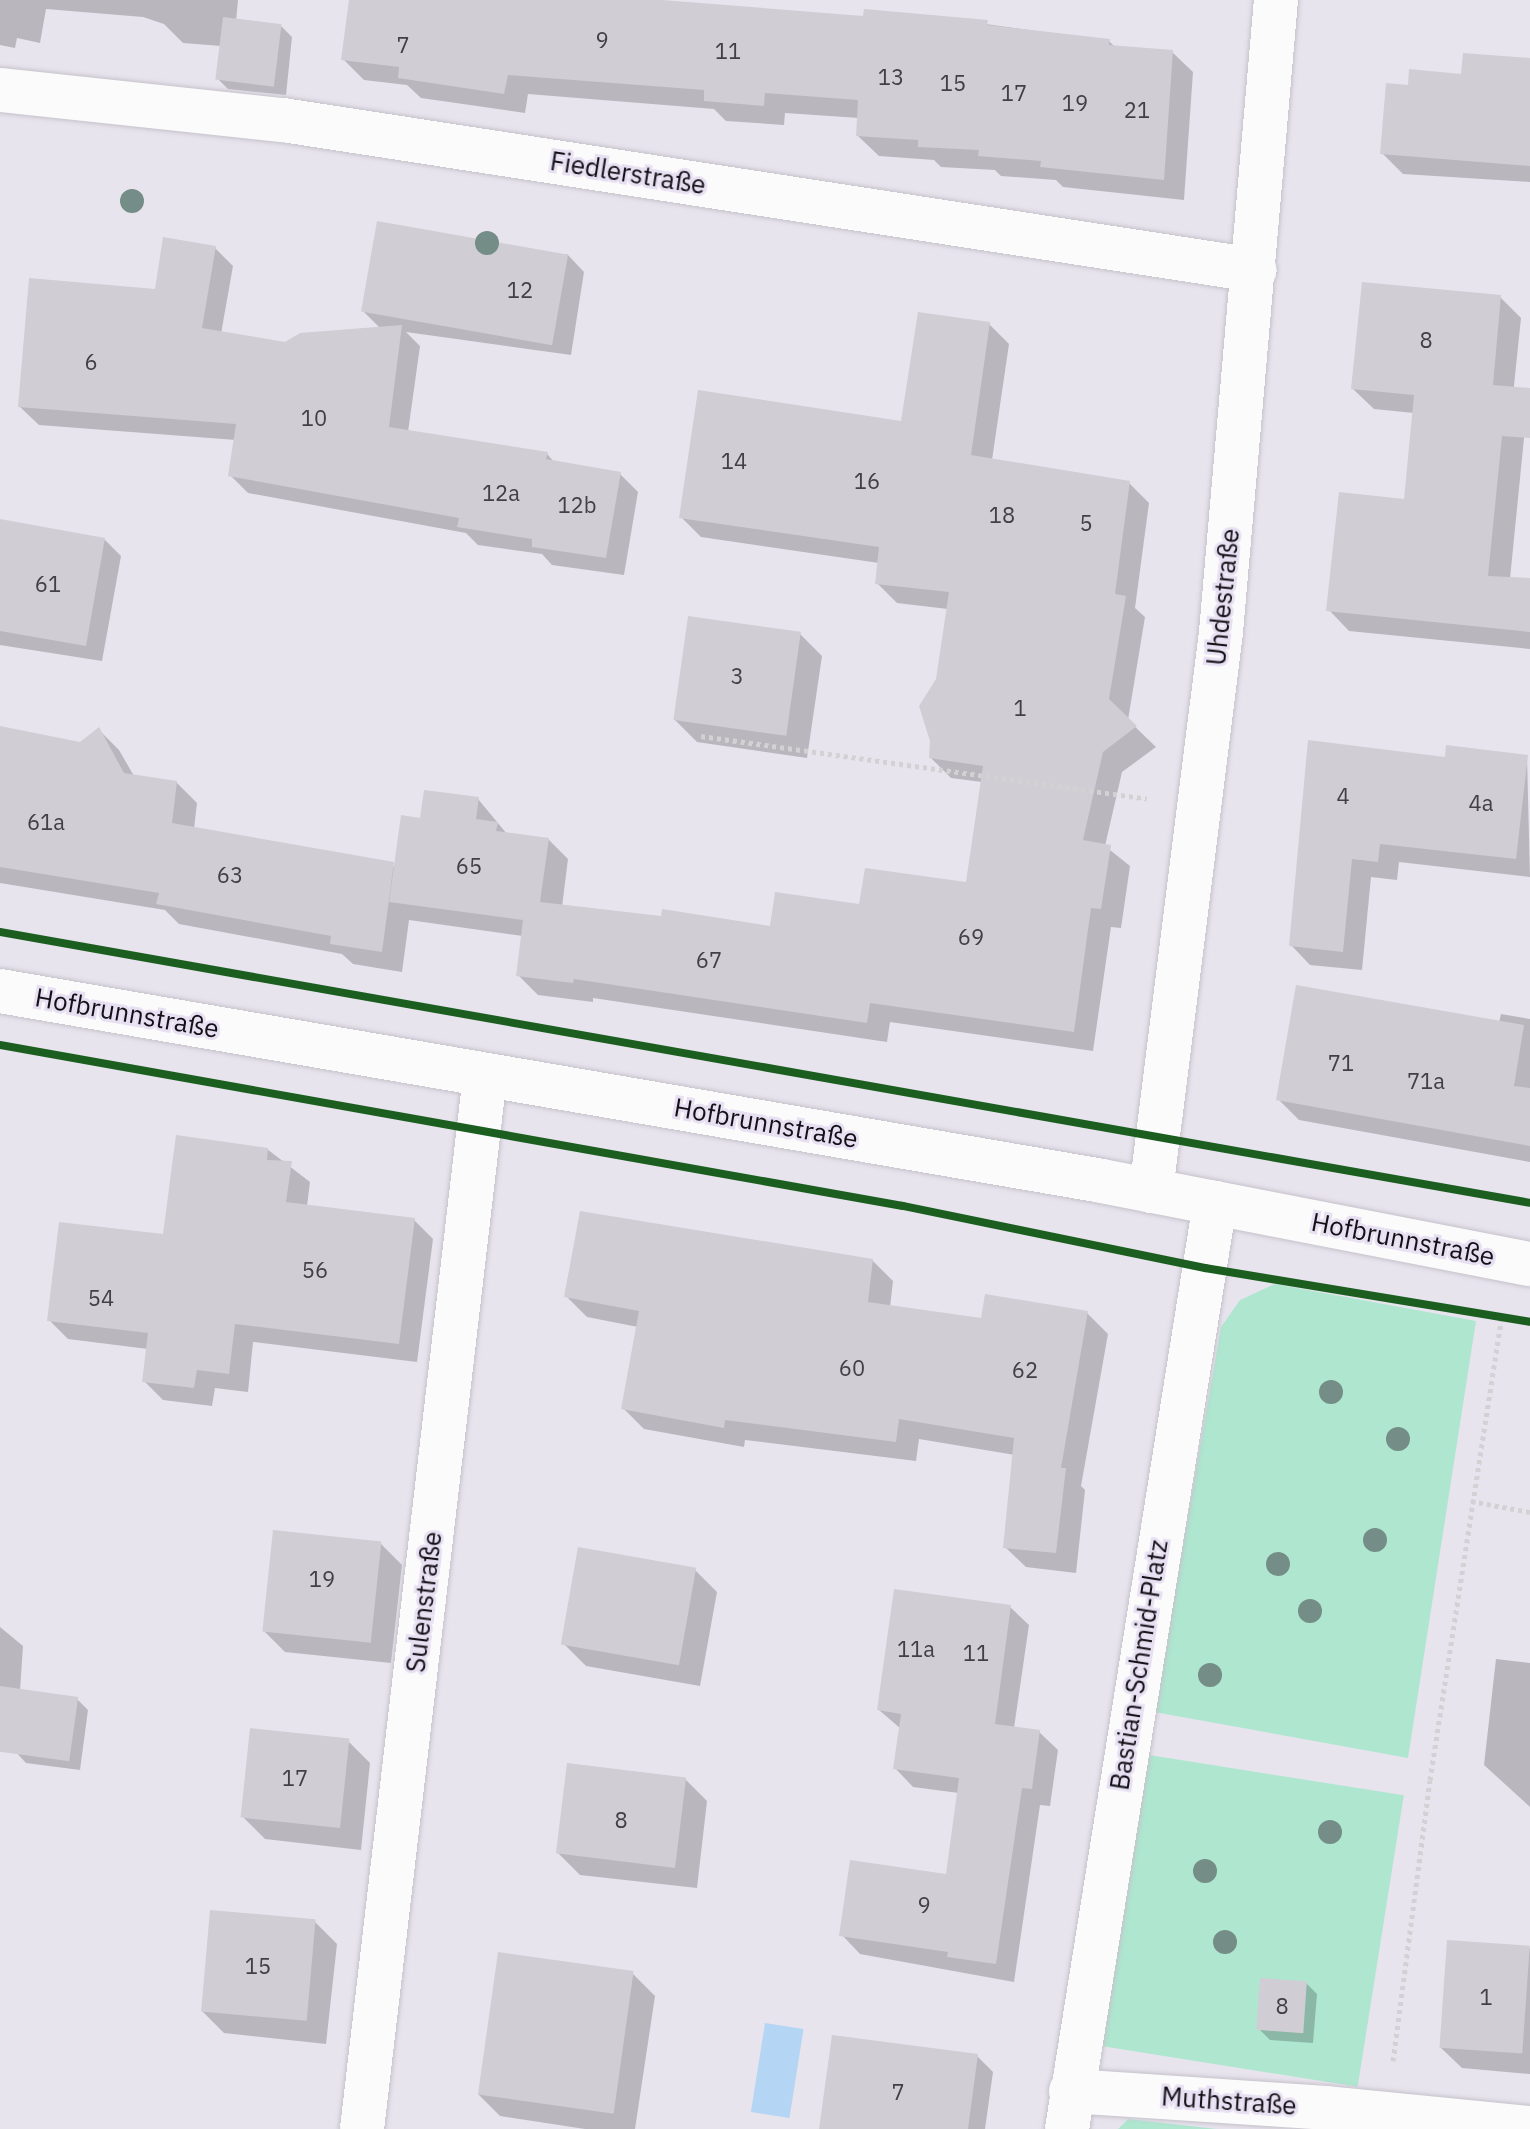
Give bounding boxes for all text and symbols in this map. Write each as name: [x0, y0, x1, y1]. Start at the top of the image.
house number: 9: [595, 27, 609, 53]
house number: 7: [396, 32, 410, 58]
house number: 11: [715, 38, 741, 64]
house number: 13: [878, 64, 904, 90]
house number: 15: [940, 70, 966, 96]
house number: 17: [1001, 80, 1027, 106]
house number: 19: [1062, 90, 1088, 116]
house number: 21: [1124, 97, 1150, 123]
street label: Fiedlerstraße: [548, 145, 708, 201]
house number: 12: [507, 277, 533, 303]
house number: 8: [1419, 327, 1433, 353]
house number: 6: [84, 349, 98, 375]
house number: 10: [301, 405, 327, 431]
house number: 14: [721, 448, 747, 474]
house number: 16: [854, 468, 880, 494]
house number: 12a: [482, 480, 520, 506]
house number: 12b: [557, 492, 597, 518]
house number: 18: [989, 502, 1015, 528]
house number: 5: [1079, 510, 1093, 536]
street label: Uhdestraße: [1200, 527, 1246, 667]
house number: 61: [35, 571, 61, 597]
house number: 3: [730, 663, 744, 689]
house number: 1: [1013, 695, 1027, 721]
house number: 4: [1336, 783, 1350, 809]
house number: 4a: [1469, 790, 1493, 816]
house number: 61a: [27, 809, 65, 835]
house number: 65: [456, 853, 482, 879]
house number: 63: [217, 862, 243, 888]
house number: 69: [958, 924, 984, 950]
house number: 67: [696, 947, 722, 973]
street label: Hofbrunnstraße: [33, 981, 221, 1045]
house number: 71: [1328, 1050, 1354, 1076]
house number: 71a: [1407, 1068, 1445, 1094]
street label: Hofbrunnstraße: [672, 1091, 860, 1155]
street label: Hofbrunnstraße: [1309, 1206, 1497, 1272]
house number: 56: [302, 1257, 328, 1283]
house number: 54: [88, 1285, 114, 1311]
house number: 60: [839, 1355, 865, 1381]
house number: 62: [1012, 1357, 1038, 1383]
street label: Sulenstraße: [400, 1530, 448, 1674]
street label: Bastian-Schmid-Platz: [1104, 1538, 1174, 1792]
house number: 19: [309, 1566, 335, 1592]
house number: 11a: [897, 1636, 935, 1662]
house number: 11: [963, 1640, 989, 1666]
house number: 17: [282, 1765, 308, 1791]
house number: 8: [614, 1807, 628, 1833]
house number: 9: [917, 1892, 931, 1918]
house number: 15: [245, 1953, 271, 1979]
house number: 1: [1479, 1984, 1493, 2010]
house number: 8: [1275, 1993, 1289, 2019]
house number: 7: [891, 2079, 905, 2105]
street label: Muthstraße: [1160, 2081, 1298, 2121]

